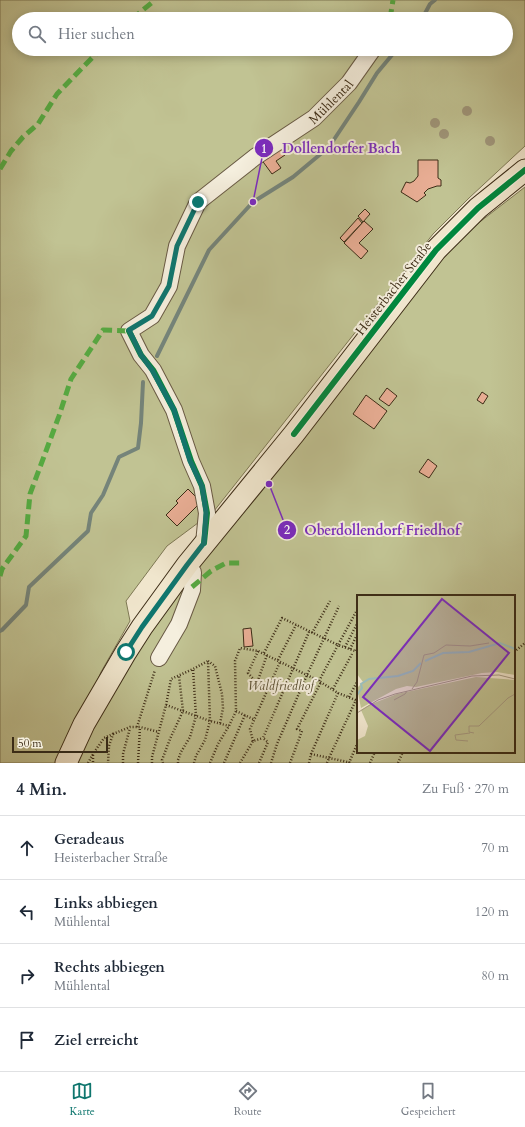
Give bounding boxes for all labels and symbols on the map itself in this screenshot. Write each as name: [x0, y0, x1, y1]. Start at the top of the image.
street label: Mühlental: [305, 76, 359, 128]
callout: Dollendorfer Bach: [254, 135, 408, 161]
text: Dollendorfer Bach: [282, 139, 400, 158]
text: 1: [261, 141, 267, 157]
route end: [189, 193, 207, 211]
street label: Heisterbacher Straße: [352, 238, 436, 339]
callout: Oberdollendorf Friedhof: [277, 517, 468, 543]
text: Oberdollendorf Friedhof: [304, 521, 462, 540]
text: 2: [284, 522, 290, 538]
inset map: [357, 595, 515, 753]
route start: [117, 643, 135, 661]
park label: Waldfriedhof: [248, 677, 317, 695]
scale bar: [12, 735, 108, 754]

